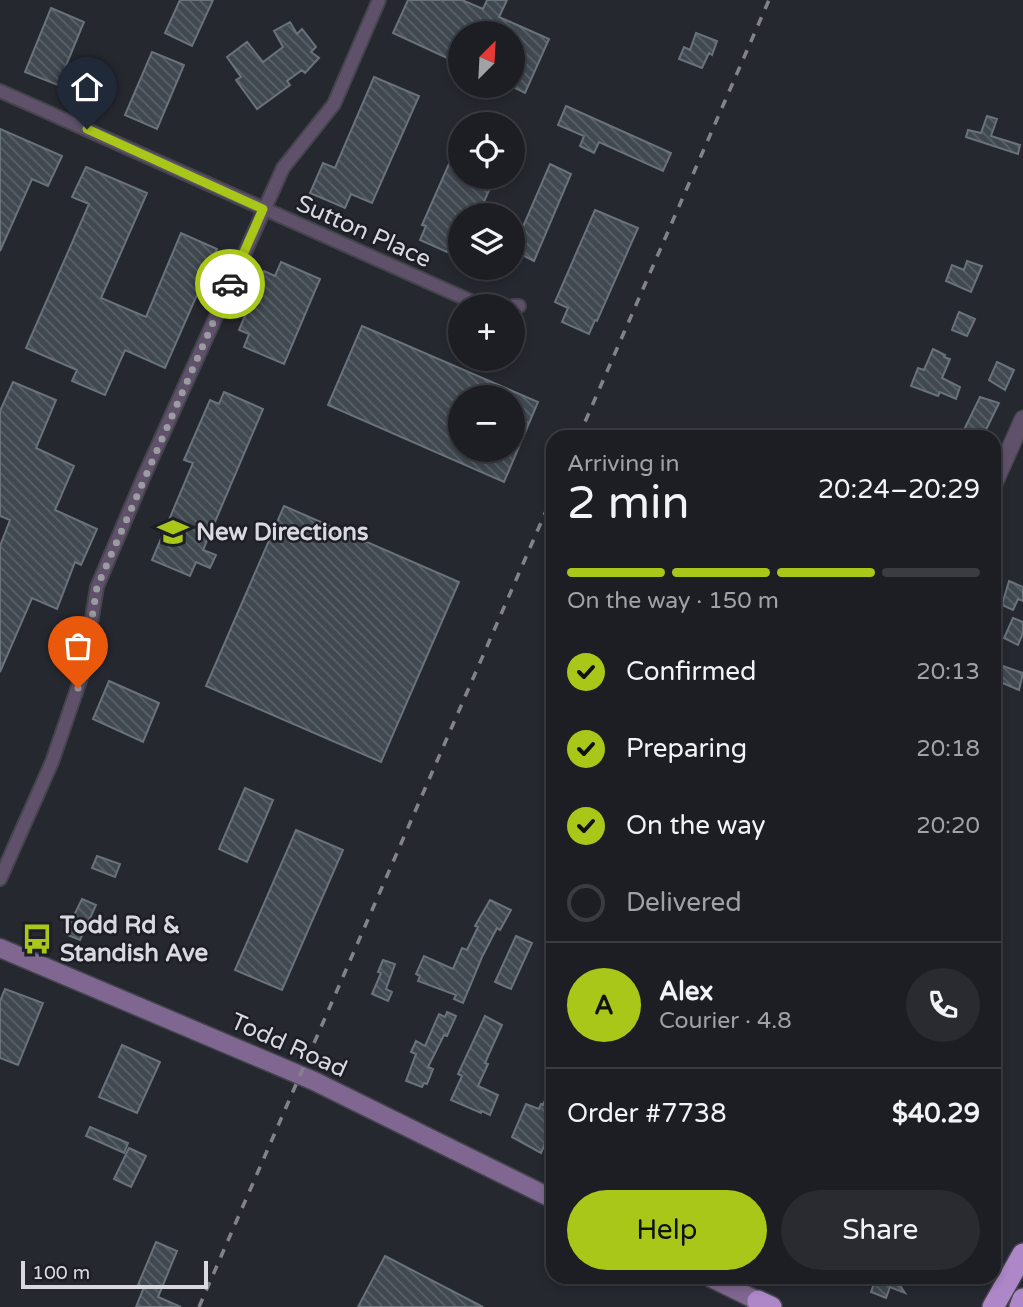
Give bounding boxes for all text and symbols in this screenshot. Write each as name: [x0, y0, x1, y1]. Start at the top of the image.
north arrow: [448, 21, 525, 98]
map controls: [448, 21, 525, 462]
pin: [57, 57, 117, 129]
icon: home: [68, 68, 106, 106]
button: locate: [448, 112, 525, 189]
street label: Sutton Place: [292, 189, 436, 274]
button: layers: [448, 203, 525, 280]
courier: [195, 249, 265, 319]
icon: car: [211, 265, 249, 303]
button: +: [448, 294, 525, 371]
button: −: [448, 385, 525, 462]
text: Arriving in: [567, 450, 680, 478]
text: 20:24–20:29: [818, 474, 980, 505]
text: 2 min: [567, 476, 690, 531]
school or university icon: New Directions: [156, 515, 190, 549]
place label: New Directions: [196, 518, 369, 547]
text: On the way · 150 m: [567, 587, 779, 615]
pin: [48, 616, 108, 688]
icon: bag: [59, 627, 97, 665]
icon: check: [567, 653, 605, 691]
text: Confirmed: [626, 656, 756, 687]
text: 20:13: [916, 658, 980, 686]
icon: check: [567, 730, 605, 768]
text: Preparing: [626, 733, 747, 764]
text: 20:18: [916, 735, 980, 763]
icon: check: [567, 807, 605, 845]
text: On the way: [626, 810, 766, 841]
text: 20:20: [916, 812, 980, 840]
text: Delivered: [626, 887, 742, 918]
place label: Todd Rd & Standish Ave: [59, 911, 209, 968]
bus stop icon: Todd Rd & Standish Ave: [20, 922, 54, 956]
button: phone: [906, 968, 980, 1042]
text: Alex: [659, 976, 713, 1007]
text: A: [594, 990, 614, 1021]
street label: Todd Road: [226, 1007, 352, 1084]
text: Courier · 4.8: [659, 1007, 792, 1035]
text: Order #7738: [567, 1098, 727, 1129]
text: $40.29: [892, 1098, 980, 1129]
button: Help: [567, 1190, 767, 1270]
button: Share: [781, 1190, 980, 1270]
scale bar: [21, 1258, 208, 1290]
text: 100 m: [32, 1262, 90, 1284]

